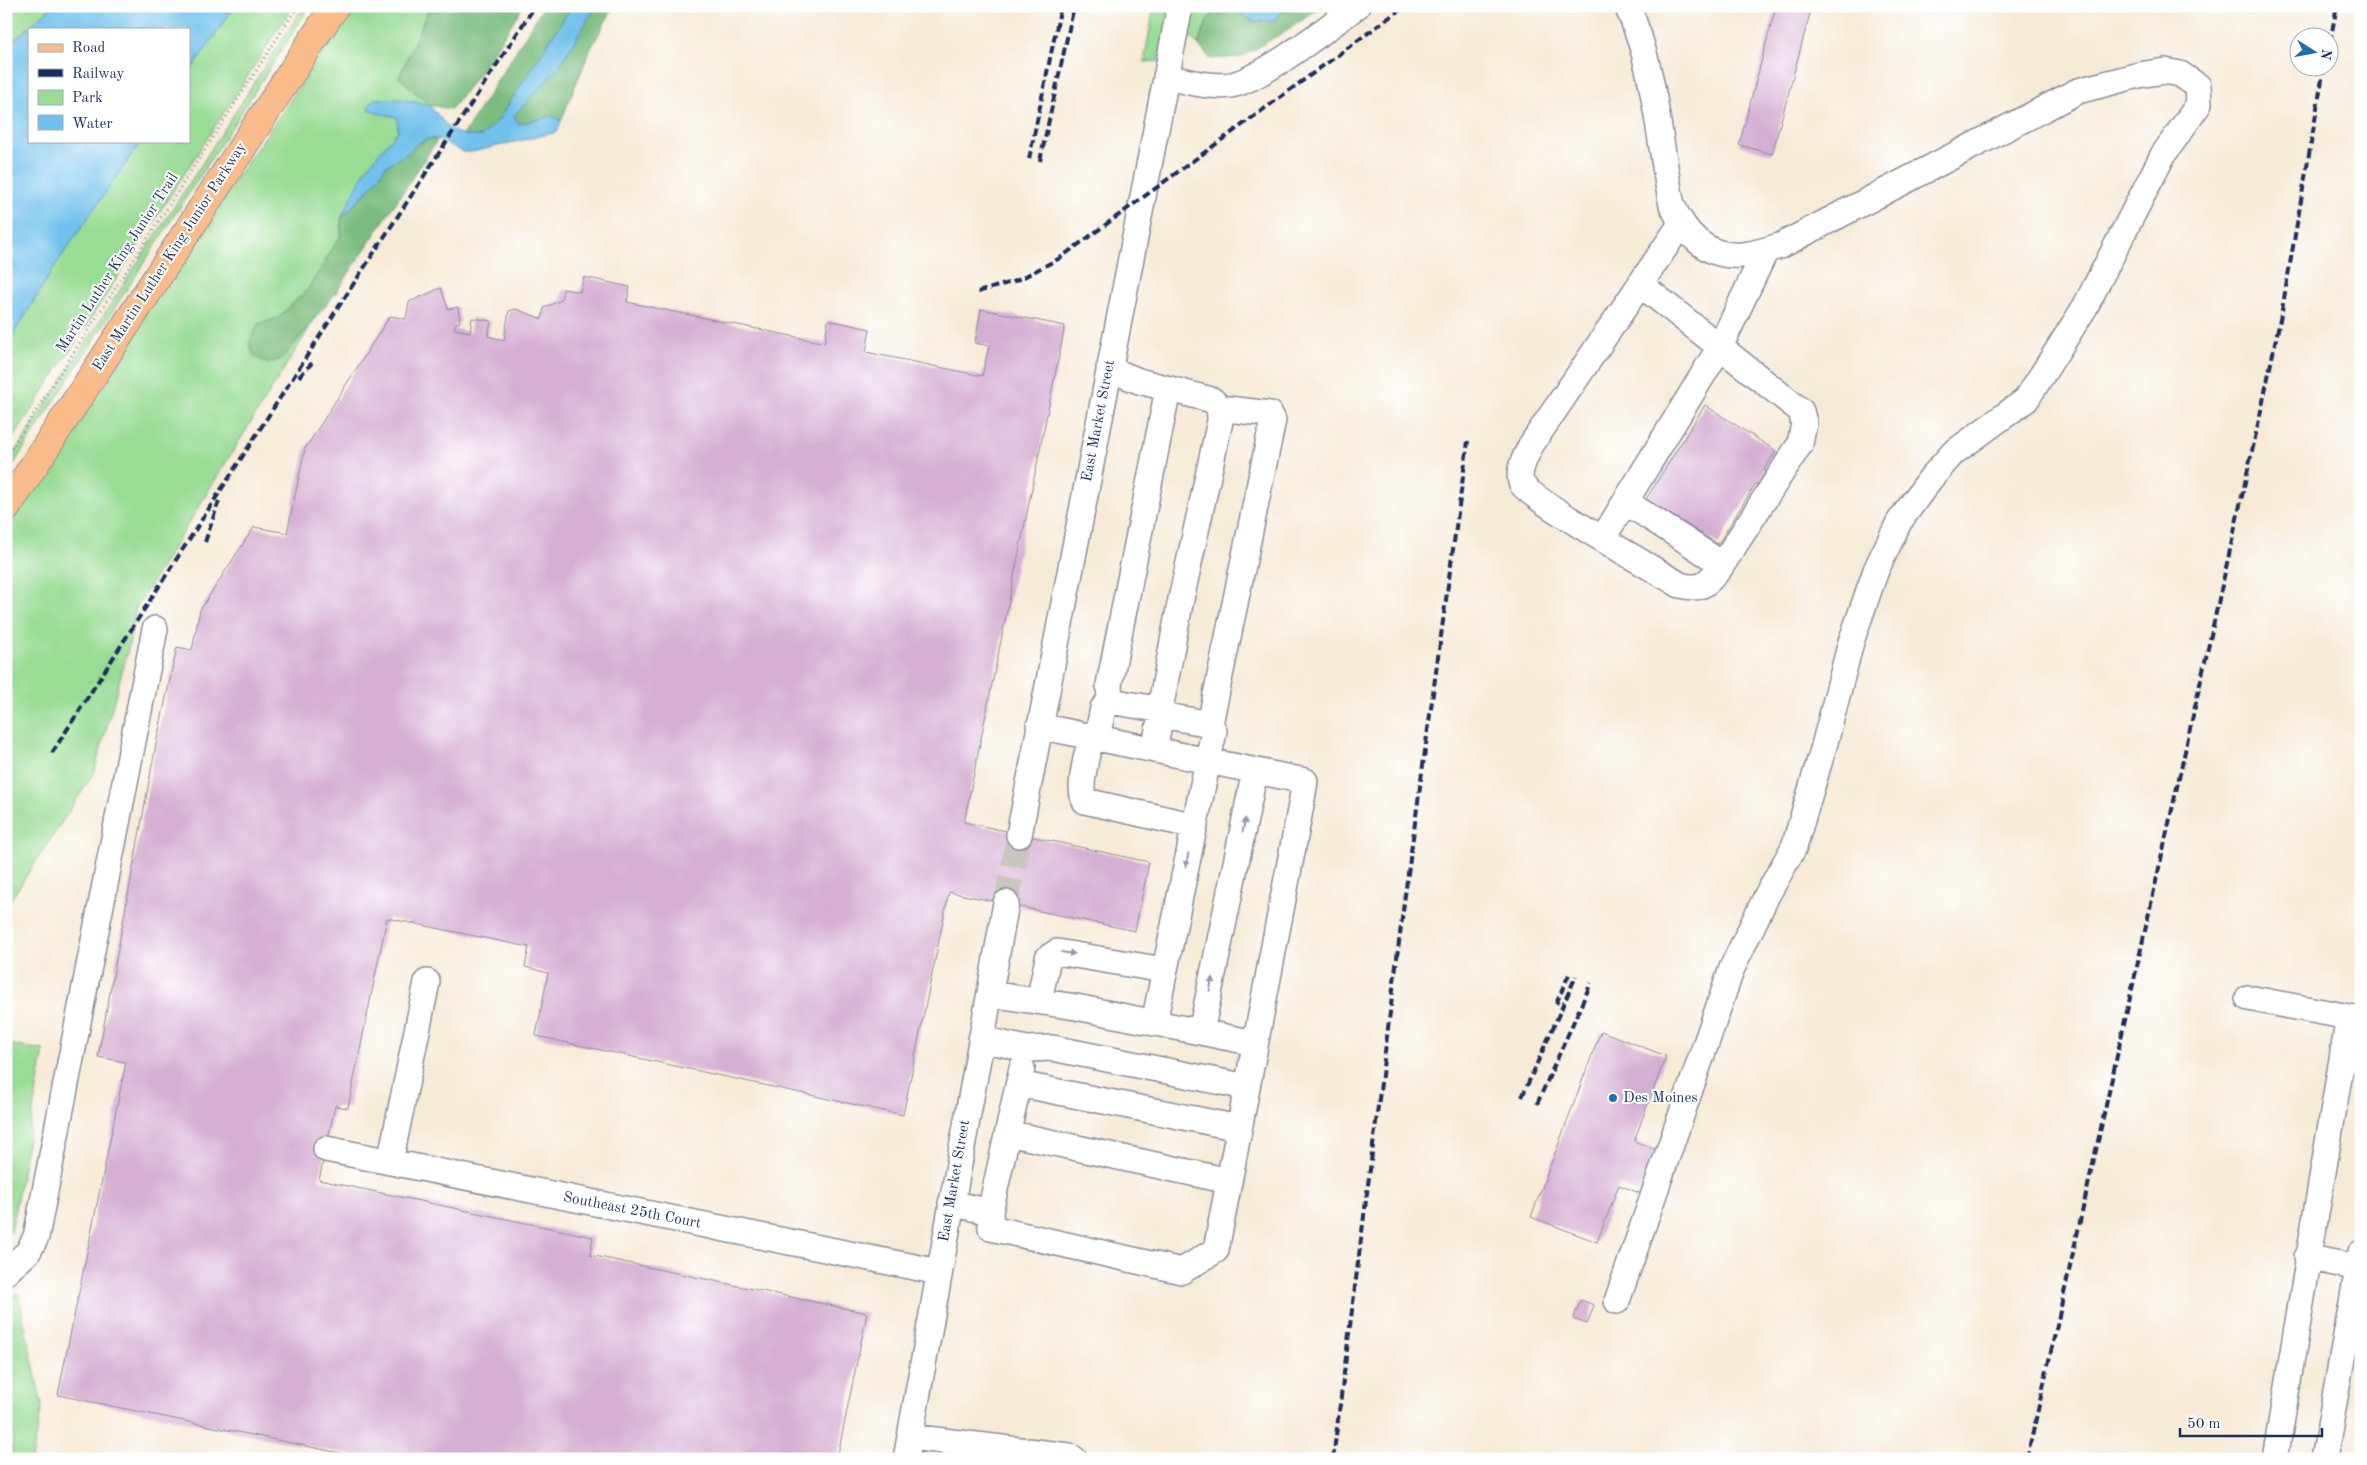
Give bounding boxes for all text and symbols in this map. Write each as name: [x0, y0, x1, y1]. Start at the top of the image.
legend: [28, 28, 190, 142]
north arrow: [2290, 28, 2340, 78]
text: Road: [72, 41, 106, 56]
text: N: [2318, 48, 2334, 61]
text: Railway: [72, 67, 125, 82]
text: Park: [72, 91, 103, 106]
text: Water: [72, 117, 113, 132]
street label: East Martin Luther King Junior Parkway: [90, 140, 250, 374]
street label: Martin Luther King Junior Trail: [54, 171, 182, 355]
street label: East Market Street: [1080, 359, 1118, 483]
one-way arrow: [1240, 818, 1248, 833]
one-way arrow: [1183, 852, 1191, 868]
one-way arrow: [1060, 949, 1076, 957]
one-way arrow: [1207, 977, 1215, 992]
place label: Des Moines: [1623, 1091, 1698, 1106]
marker: Des Moines: [1607, 1092, 1619, 1104]
street label: East Market Street: [937, 1119, 973, 1243]
street label: Southeast 25th Court: [562, 1190, 702, 1232]
scale bar: [2180, 1405, 2322, 1437]
text: 50 m: [2187, 1417, 2221, 1432]

